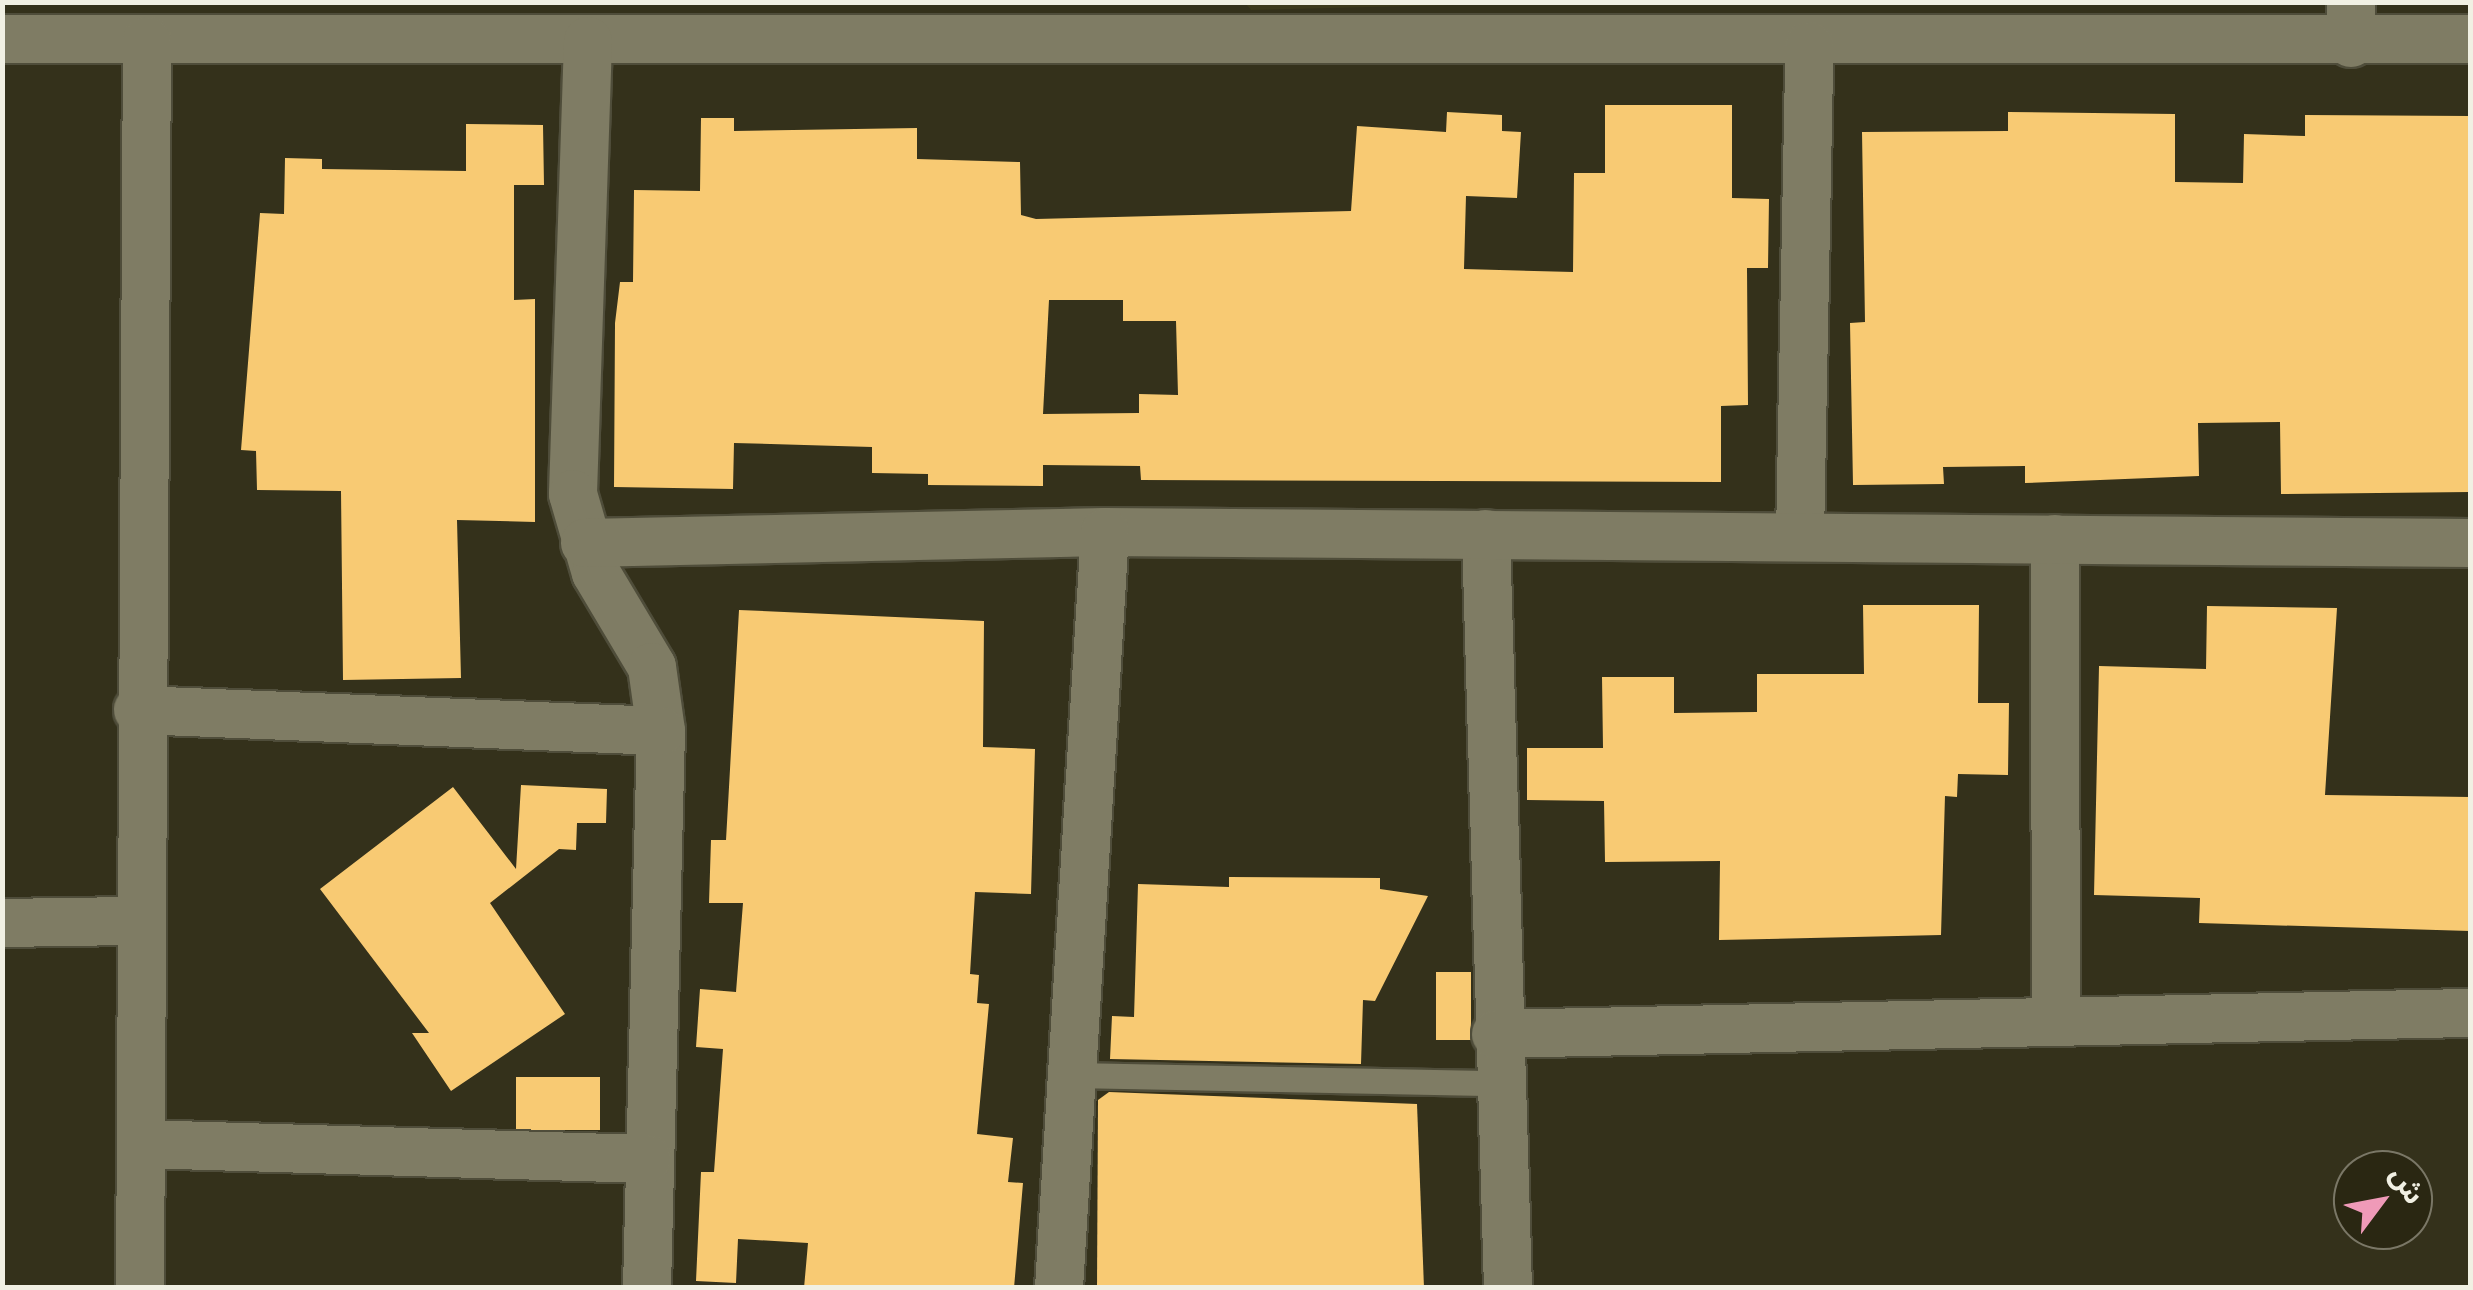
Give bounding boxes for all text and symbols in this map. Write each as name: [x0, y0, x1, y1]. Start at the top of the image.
north arrow: [2333, 1150, 2433, 1250]
text: ش: [2383, 1160, 2431, 1210]

